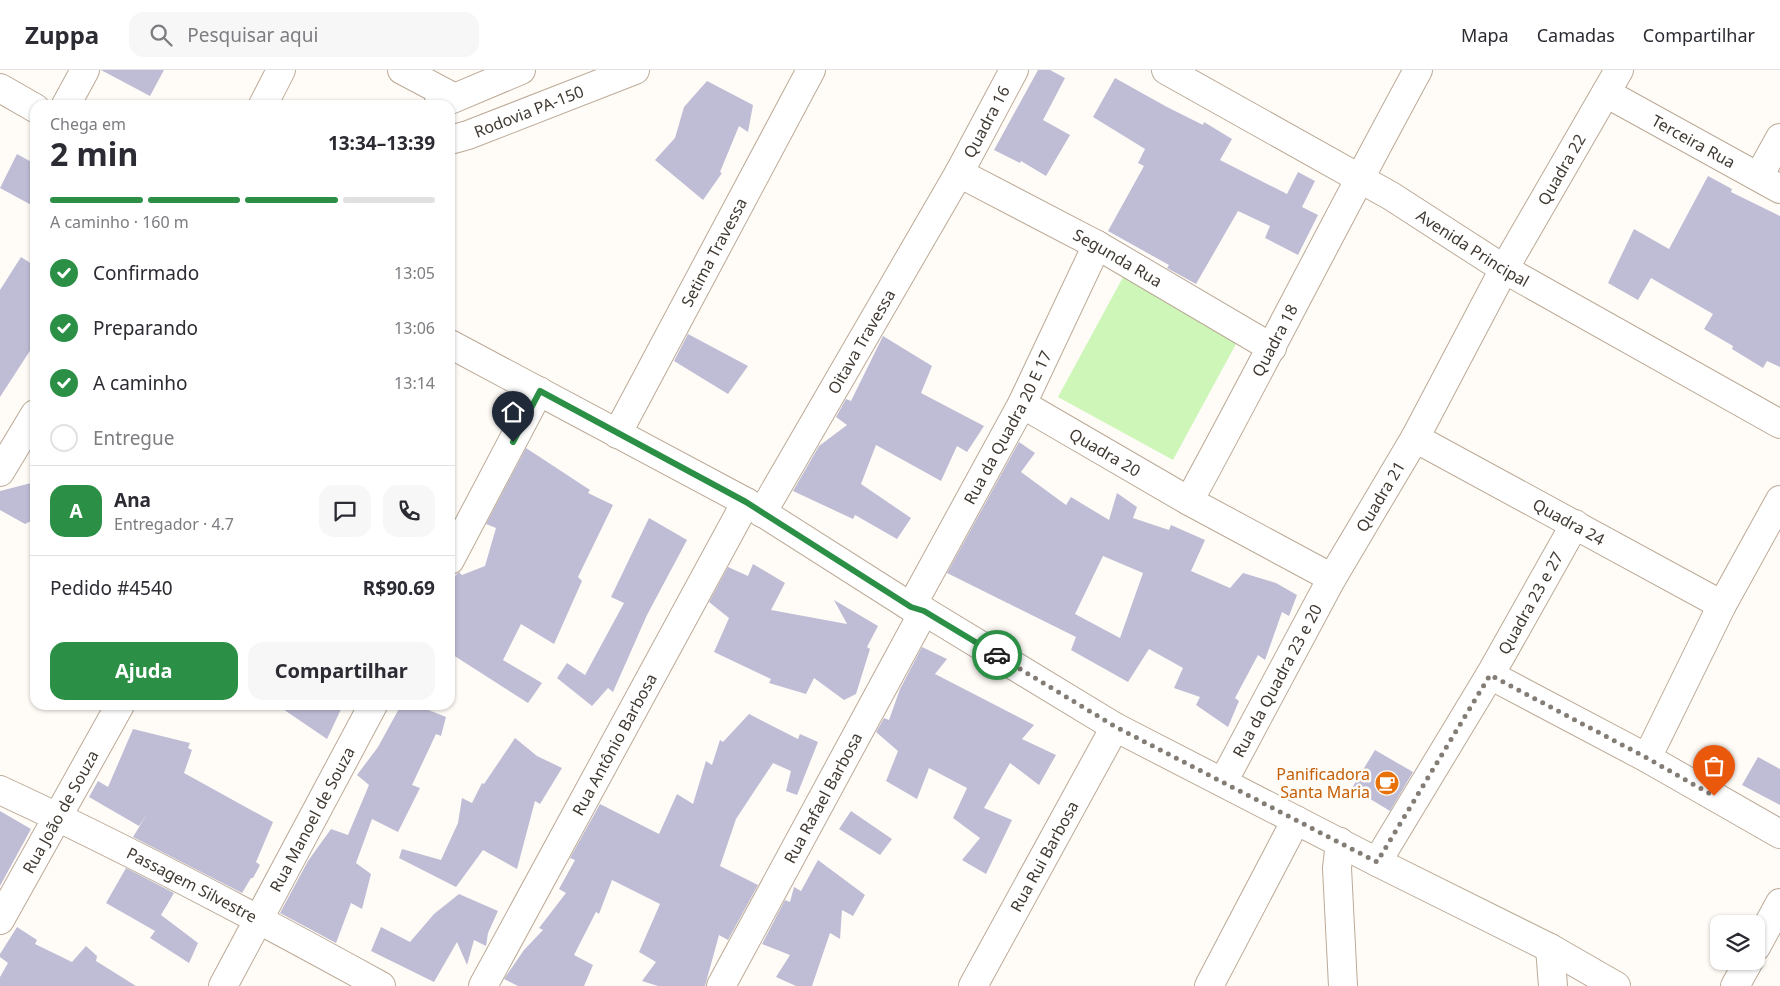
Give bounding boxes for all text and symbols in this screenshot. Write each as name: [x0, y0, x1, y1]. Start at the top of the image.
search box: [129, 12, 479, 57]
text: Zuppa: [25, 18, 99, 51]
icon: search: [147, 21, 175, 49]
text: Pesquisar aqui: [187, 22, 318, 48]
text: Mapa: [1461, 23, 1509, 47]
text: Camadas: [1537, 23, 1615, 47]
text: Compartilhar: [1643, 23, 1755, 47]
street label: Rodovia PA-150: [471, 80, 587, 143]
street label: Quadra 16: [958, 82, 1015, 162]
street label: Terceira Rua: [1648, 109, 1739, 173]
text: Chega em: [50, 113, 126, 135]
text: 13:34–13:39: [328, 130, 435, 156]
street label: Quadra 22: [1532, 130, 1591, 209]
text: 2 min: [50, 132, 138, 175]
street label: Setima Travessa: [676, 194, 752, 311]
street label: Avenida Principal: [1412, 204, 1533, 292]
text: A caminho · 160 m: [50, 211, 189, 233]
street label: Segunda Rua: [1069, 224, 1166, 292]
icon: check: [50, 259, 78, 287]
text: Confirmado: [93, 260, 199, 286]
text: 13:05: [394, 262, 435, 284]
street label: Oitava Travessa: [822, 285, 900, 398]
street label: Quadra 18: [1247, 300, 1303, 380]
icon: check: [50, 314, 78, 342]
text: Preparando: [93, 315, 198, 341]
text: 13:06: [394, 317, 435, 339]
street label: Rua da Quadra 20 E 17: [958, 347, 1057, 508]
icon: check: [50, 369, 78, 397]
text: A caminho: [93, 370, 188, 396]
text: 13:14: [394, 372, 435, 394]
pin: [492, 391, 534, 442]
icon: home: [499, 398, 527, 426]
street label: Quadra 20: [1065, 423, 1145, 482]
text: Entregue: [93, 425, 175, 451]
street label: Quadra 21: [1351, 457, 1410, 536]
button: chat: [319, 485, 371, 537]
button: phone: [383, 485, 435, 537]
text: Ana: [114, 487, 151, 513]
street label: Quadra 24: [1529, 493, 1609, 550]
text: A: [69, 498, 83, 524]
text: Entregador · 4.7: [114, 513, 234, 535]
street label: Quadra 23 e 27: [1493, 548, 1568, 658]
text: Pedido #4540: [50, 575, 173, 601]
text: R$90.69: [363, 575, 435, 601]
street label: Rua da Quadra 23 e 20: [1227, 600, 1327, 761]
courier: [972, 630, 1022, 680]
icon: car: [983, 641, 1011, 669]
button: Ajuda: [50, 642, 238, 700]
button: Compartilhar: [248, 642, 435, 700]
street label: Rua Antônio Barbosa: [567, 669, 662, 819]
street label: Rua Rafael Barbosa: [778, 728, 867, 867]
street label: Rua Manoel de Souza: [264, 743, 360, 896]
pin: [1693, 745, 1735, 796]
street label: Rua João de Souza: [17, 746, 104, 877]
icon: bag: [1700, 752, 1728, 780]
place label: Panificadora Santa Maria: [1276, 763, 1370, 803]
cafe icon: Panificadora Santa Maria: [1374, 770, 1400, 796]
street label: Rua Rui Barbosa: [1005, 797, 1083, 916]
street label: Passagem Silvestre: [123, 842, 261, 928]
map controls: [1710, 915, 1765, 970]
button: layers: [1710, 915, 1765, 970]

